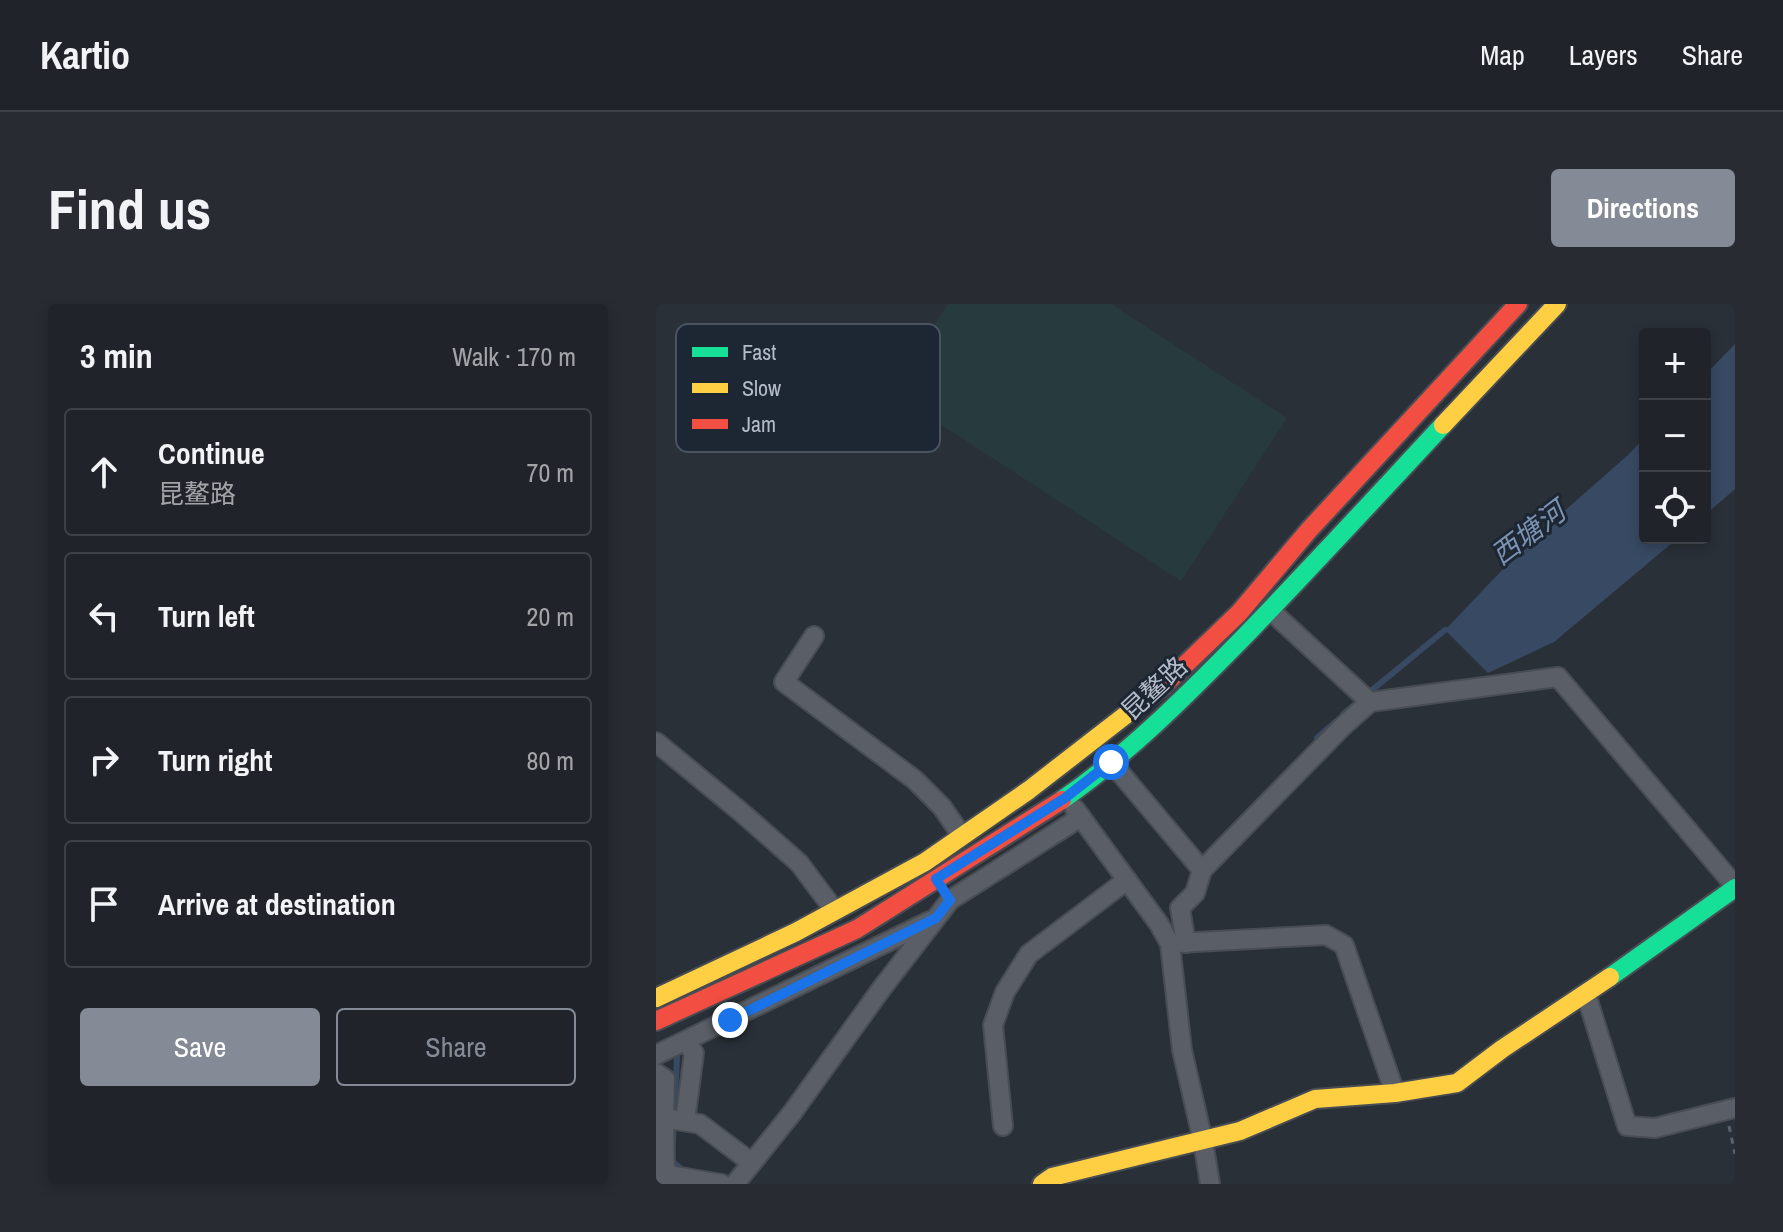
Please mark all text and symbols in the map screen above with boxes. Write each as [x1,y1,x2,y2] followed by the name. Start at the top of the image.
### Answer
[40,30,130,81] text: Kartio
[1480,36,1525,74] text: Map
[1569,36,1638,74] text: Layers
[1682,36,1743,74] text: Share
[1551,169,1735,247] button: Directions
[48,171,211,246] text: Find us
[676,324,940,452] legend
[1639,328,1711,544] map controls
[1639,328,1711,400] button: +
[80,333,153,379] text: 3 min
[742,337,776,367] text: Fast
[452,339,576,374] text: Walk · 170 m
[742,373,781,403] text: Slow
[1639,400,1711,472] button: −
[742,409,776,439] text: Jam
[158,433,265,473] text: Continue
[82,450,126,494] icon: ahead
[527,455,574,490] text: 70 m
[1639,472,1711,544] button: locate
[158,476,236,511] text: 昆鳌路
[1483,490,1577,573] water label: 西塘河
[82,594,126,638] icon: left
[158,596,255,636] text: Turn left
[527,599,574,634] text: 20 m
[1114,649,1194,727] street label: 昆鳌路
[82,738,126,782] icon: right
[158,740,272,780] text: Turn right
[527,743,574,778] text: 80 m
[1093,744,1129,780] route start
[82,882,126,926] icon: arrive
[158,884,396,924] text: Arrive at destination
[712,1002,748,1038] route end
[80,1008,320,1086] button: Save
[336,1008,576,1086] button: Share

